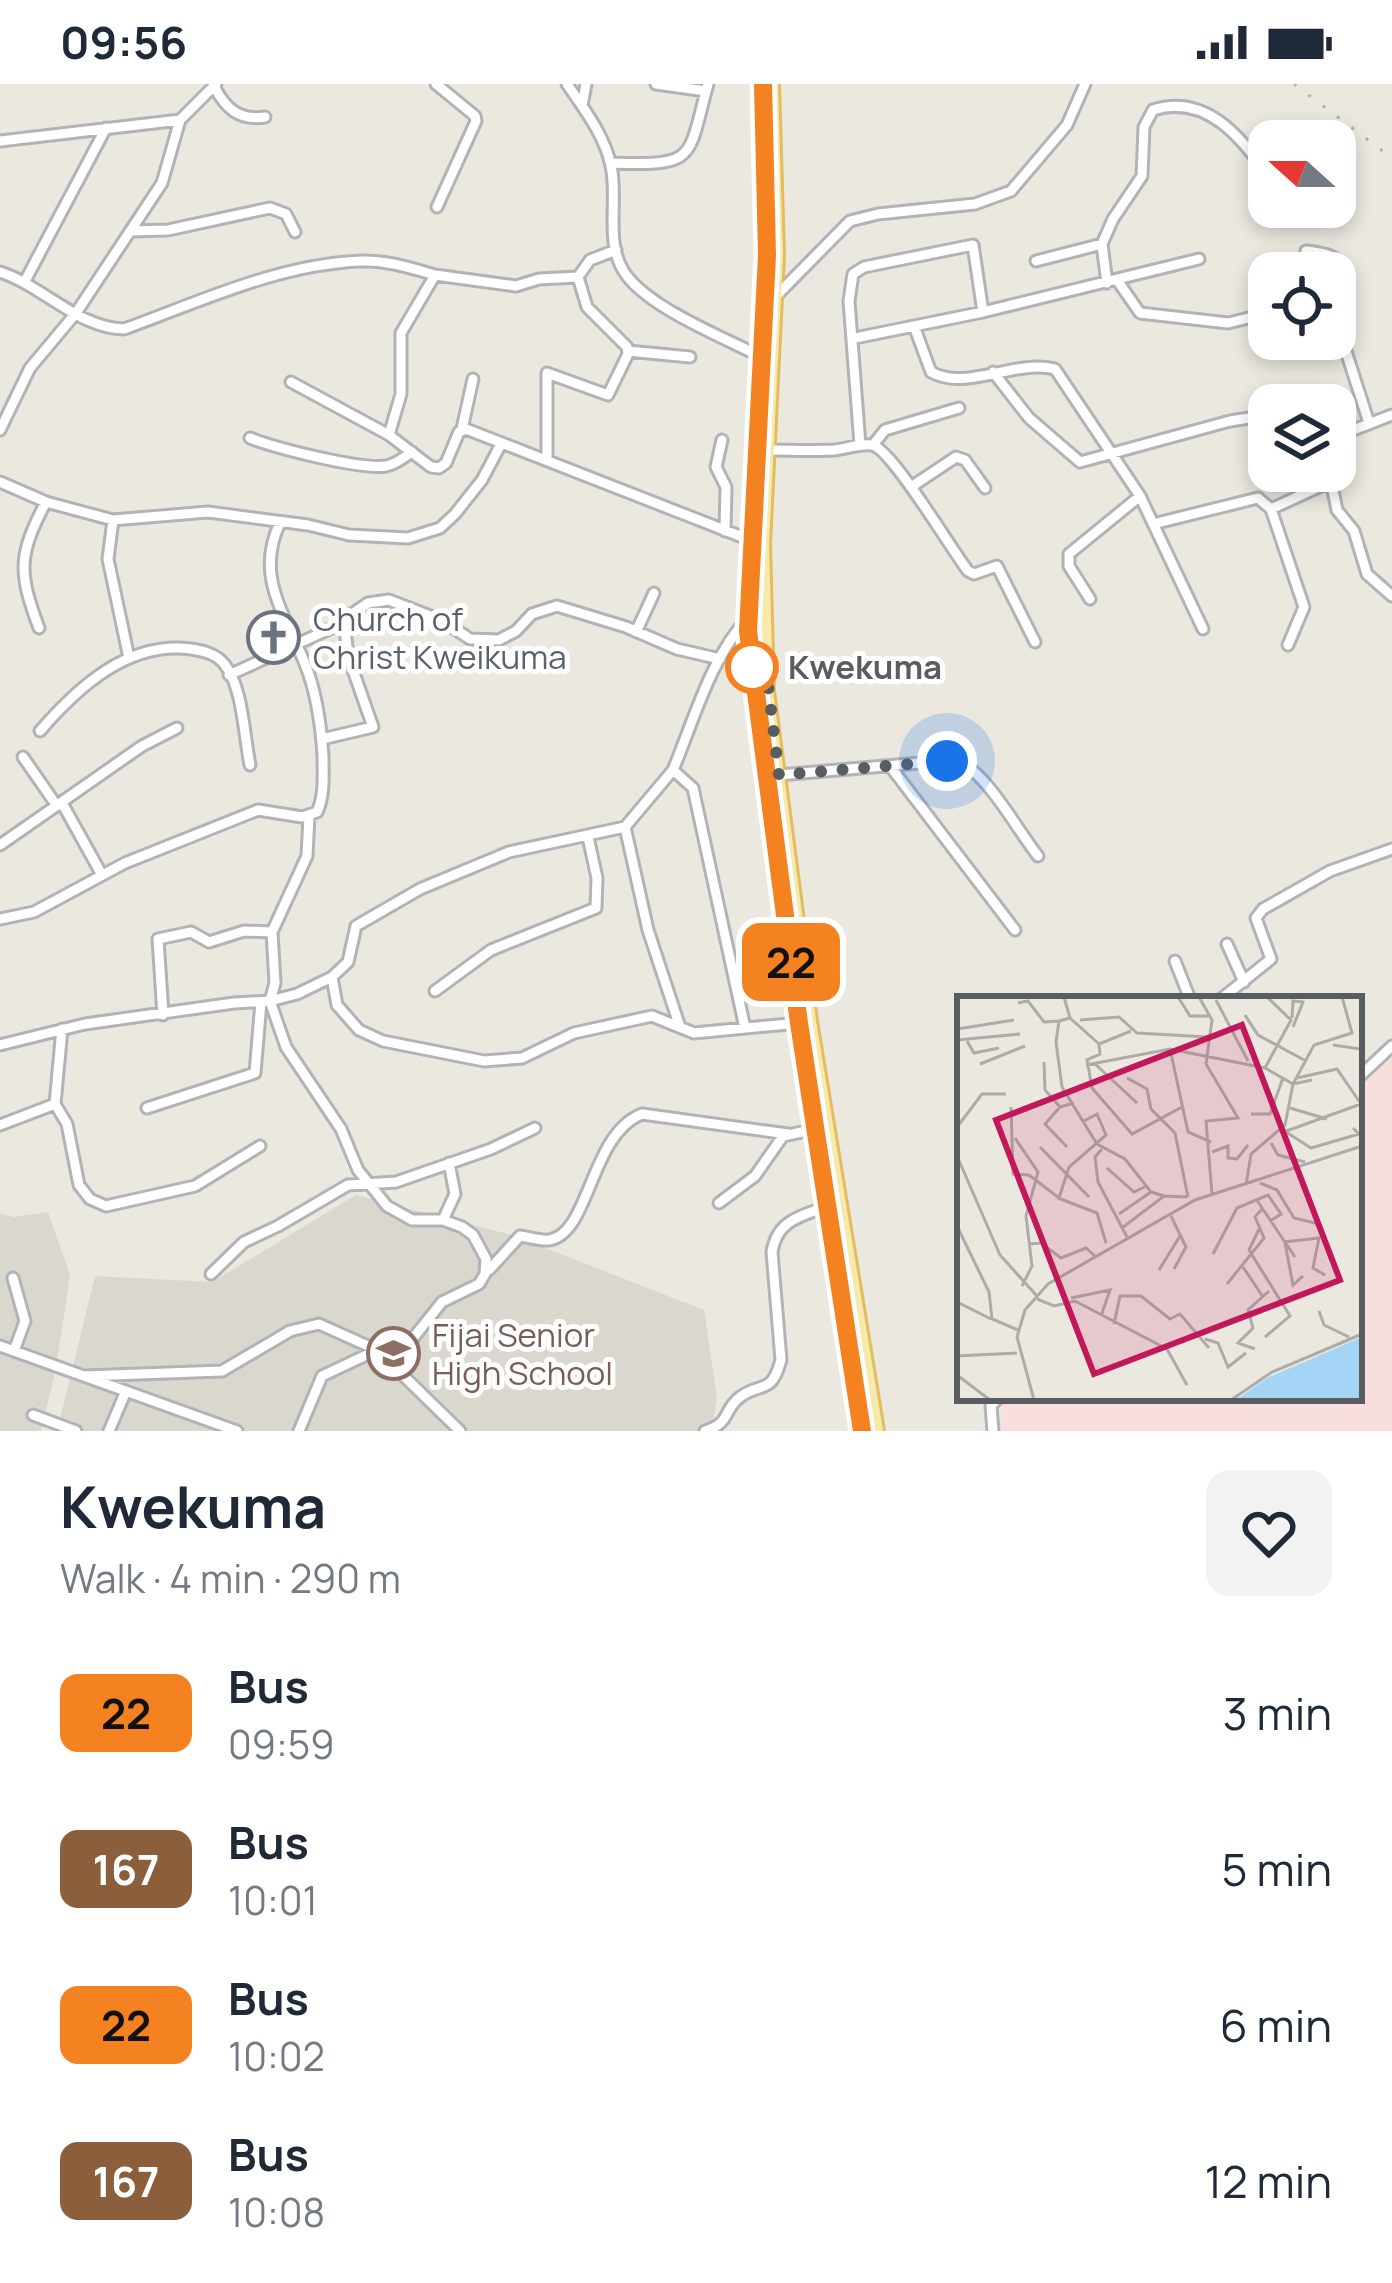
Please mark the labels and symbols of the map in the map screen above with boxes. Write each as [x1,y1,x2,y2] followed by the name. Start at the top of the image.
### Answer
[1248,120,1356,228] north arrow
[313,596,567,679] place label: Church of Christ Kweikuma
[246,610,302,666] church icon: Church of Christ Kweikuma
[727,642,777,692] marker: Kwekuma
[788,644,942,689] place label: Kwekuma
[917,731,977,791] your location
[737,923,845,1001] line badge: 22
[957,996,1362,1401] inset map
[432,1312,613,1395] place label: Fijai Senior High School
[365,1326,421,1382] school or university icon: Fijai Senior High School

